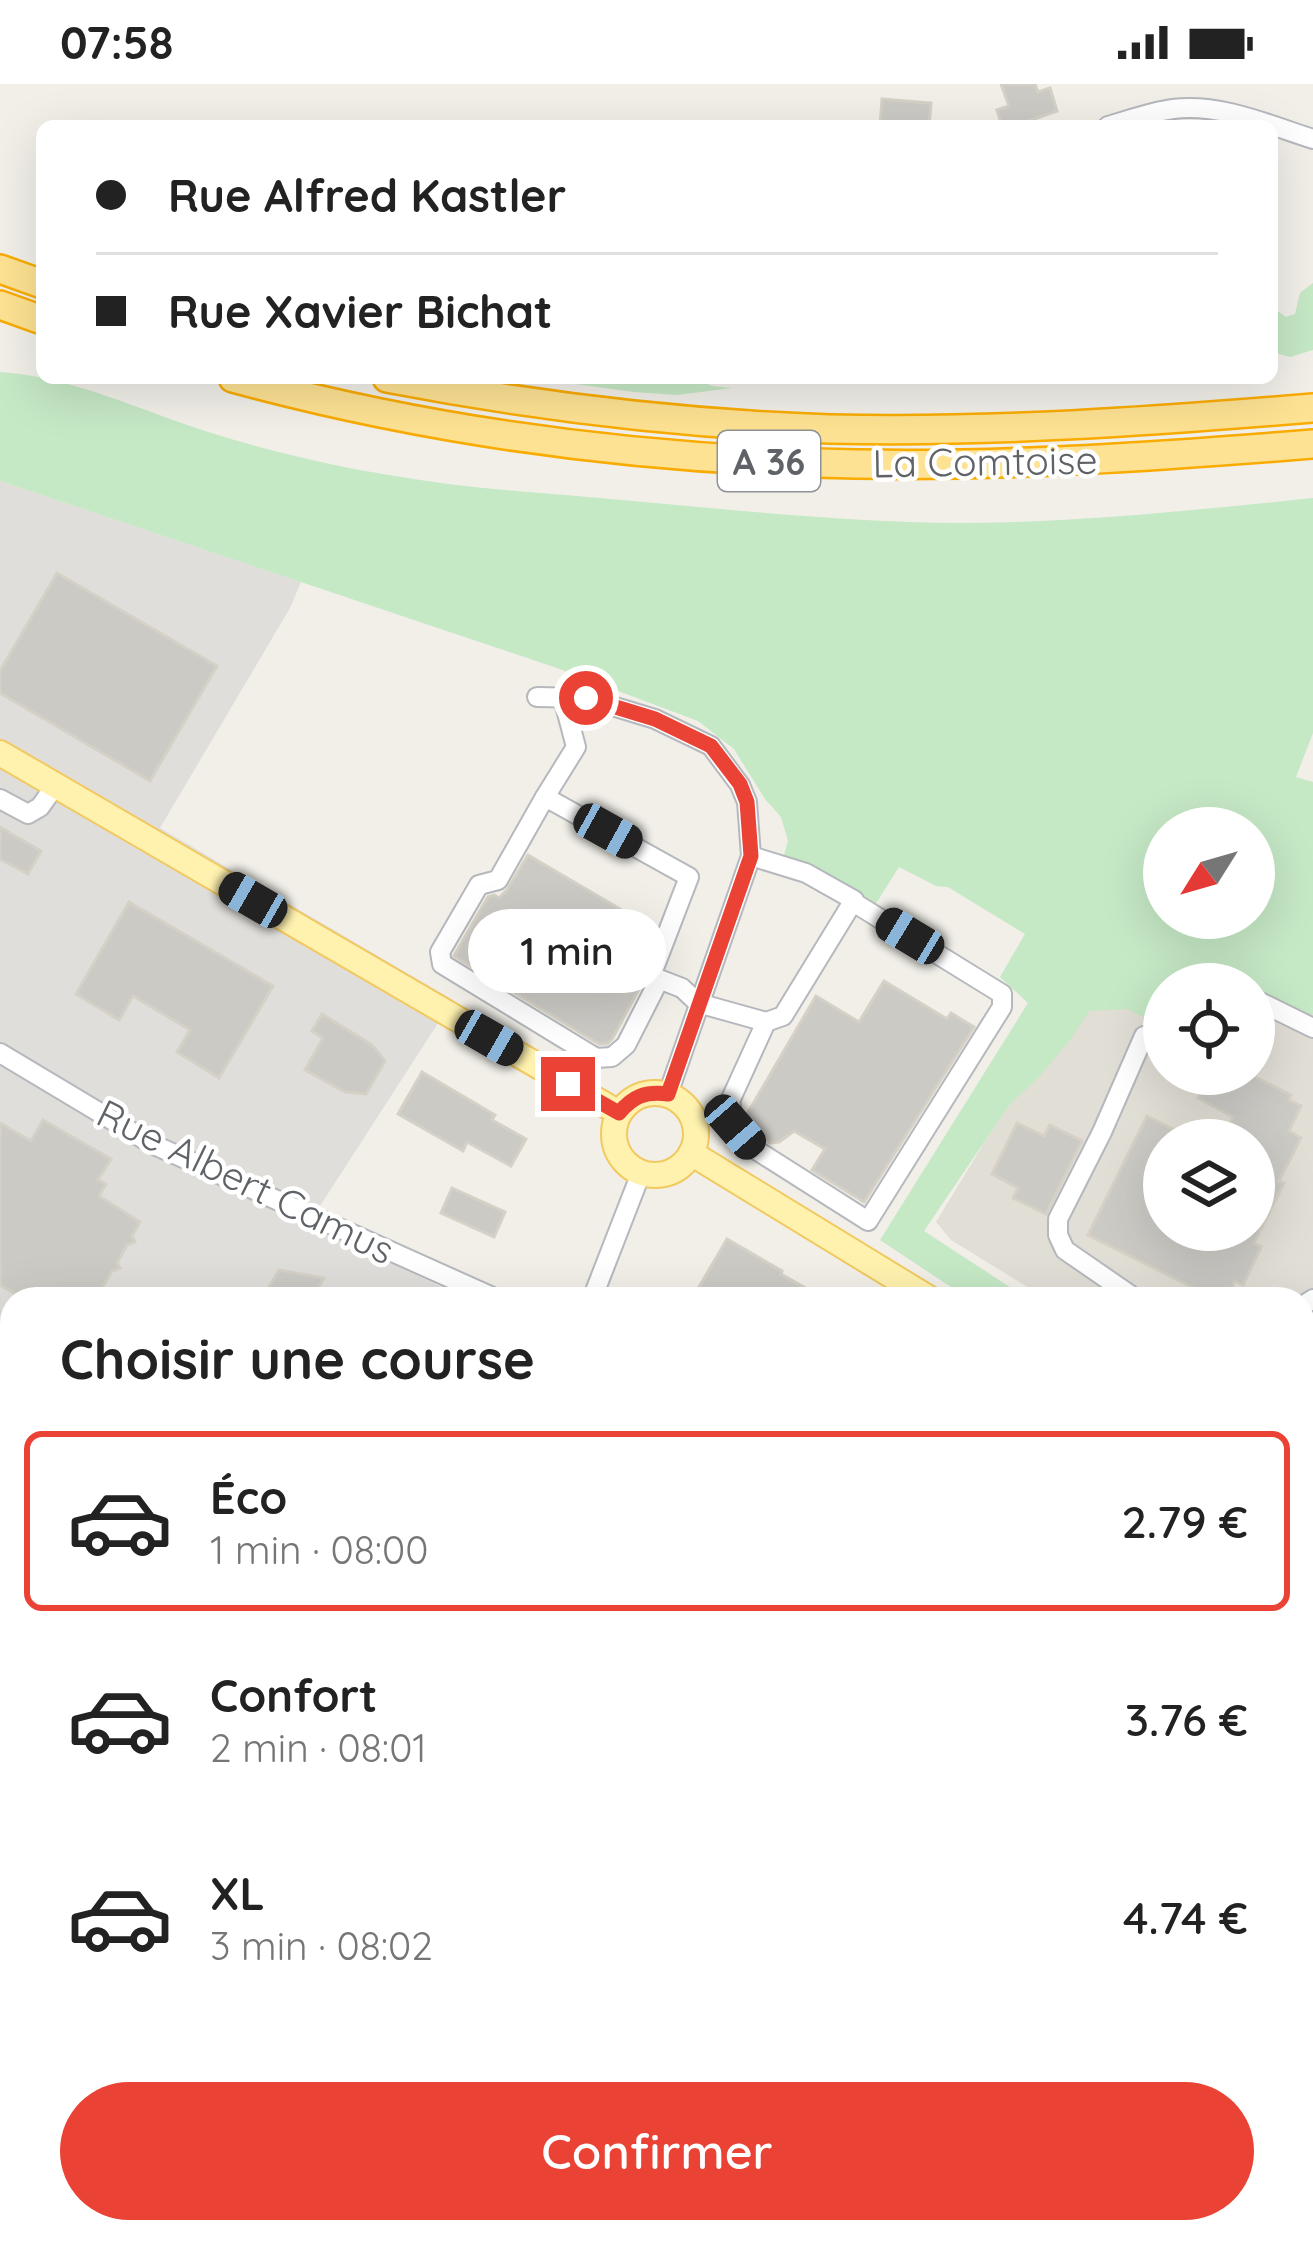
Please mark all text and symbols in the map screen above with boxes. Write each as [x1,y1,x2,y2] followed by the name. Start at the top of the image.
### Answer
[60,14,173,70] text: 07:58
[168,167,566,223] text: Rue Alfred Kastler
[168,283,552,339] text: Rue Xavier Bichat
[718,431,820,491] road number: A 36
[872,435,1098,487] street label: La Comtoise
[559,671,613,725] route start
[568,798,648,864] car
[1143,807,1275,939] north arrow
[1143,807,1275,1251] map controls
[213,866,293,934] car
[870,902,950,970] car
[469,910,667,994] callout: 1 min
[520,926,614,975] text: 1 min
[1143,963,1275,1095] button: locate
[449,1004,529,1072] car
[541,1057,595,1111] route end
[89,1088,403,1274] street label: Rue Albert Camus
[698,1088,772,1166] car
[1143,1119,1275,1251] button: layers
[60,1325,535,1393] text: Choisir une course
[66,1467,174,1575] icon: car
[210,1469,287,1525] text: Éco
[1121,1493,1248,1549] text: 2.79 €
[210,1525,428,1574] text: 1 min · 08:00
[66,1665,174,1773] icon: car
[210,1667,377,1723] text: Confort
[1125,1691,1248,1747] text: 3.76 €
[210,1723,427,1772] text: 2 min · 08:01
[66,1863,174,1971] icon: car
[210,1865,265,1921] text: XL
[1123,1889,1248,1945] text: 4.74 €
[210,1921,433,1970] text: 3 min · 08:02
[60,2082,1254,2220] button: Confirmer

